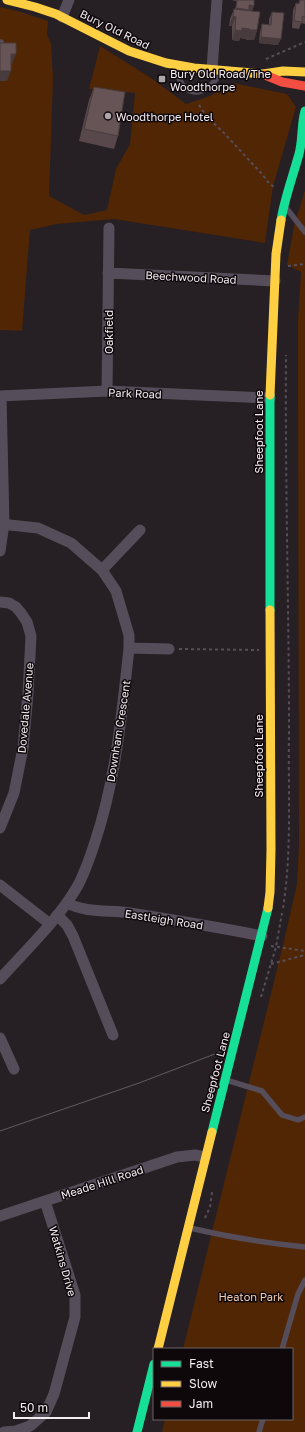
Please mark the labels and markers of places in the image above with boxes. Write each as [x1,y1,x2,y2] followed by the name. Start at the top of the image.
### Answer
[170,67,271,93] place label: Bury Old Road/The Woodthorpe
[157,74,167,84] marker: Bury Old Road/The Woodthorpe
[116,110,214,123] place label: Woodthorpe Hotel
[103,111,113,121] marker: Woodthorpe Hotel

